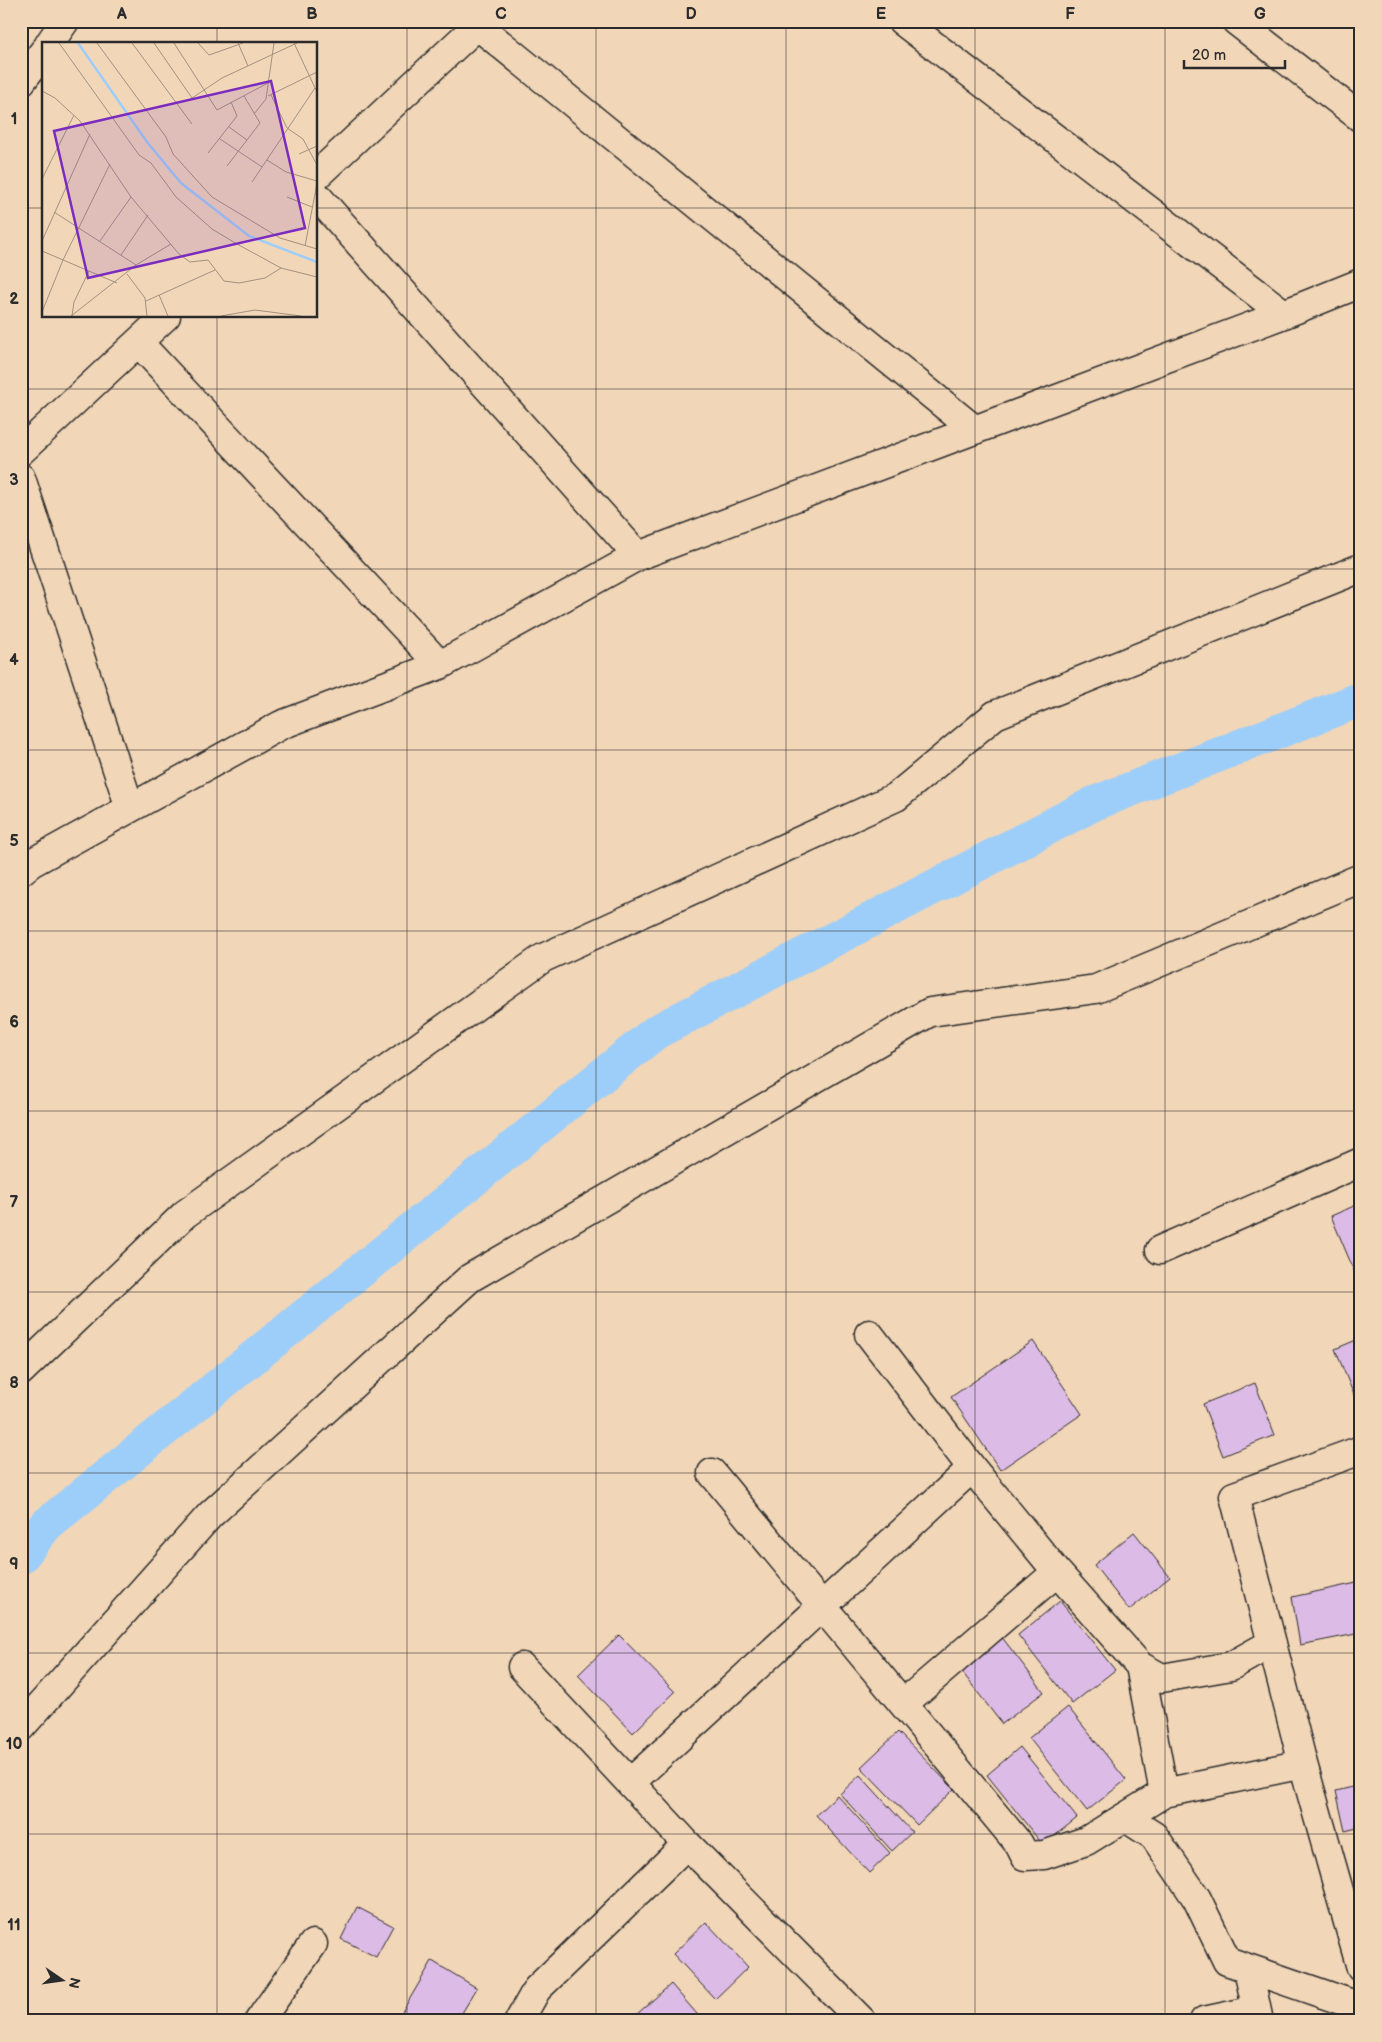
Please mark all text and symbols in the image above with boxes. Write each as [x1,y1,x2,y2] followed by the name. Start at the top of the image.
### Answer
[116,5,127,24] text: A
[306,5,318,24] text: B
[495,5,507,24] text: C
[685,5,697,24] text: D
[876,5,886,24] text: E
[1065,5,1075,24] text: F
[1254,5,1266,24] text: G
[1184,38,1286,70] scale bar
[42,42,318,318] inset map
[1192,46,1226,65] text: 20 m
[11,110,17,129] text: 1
[9,290,19,309] text: 2
[9,471,19,490] text: 3
[9,651,19,670] text: 4
[9,832,19,851] text: 5
[9,1013,19,1032] text: 6
[10,1193,19,1212] text: 7
[9,1374,19,1393] text: 8
[9,1555,19,1574] text: 9
[6,1735,22,1754] text: 10
[7,1916,21,1935] text: 11
[38,1954,88,2004] north arrow
[65,1976,84,1990] text: N

